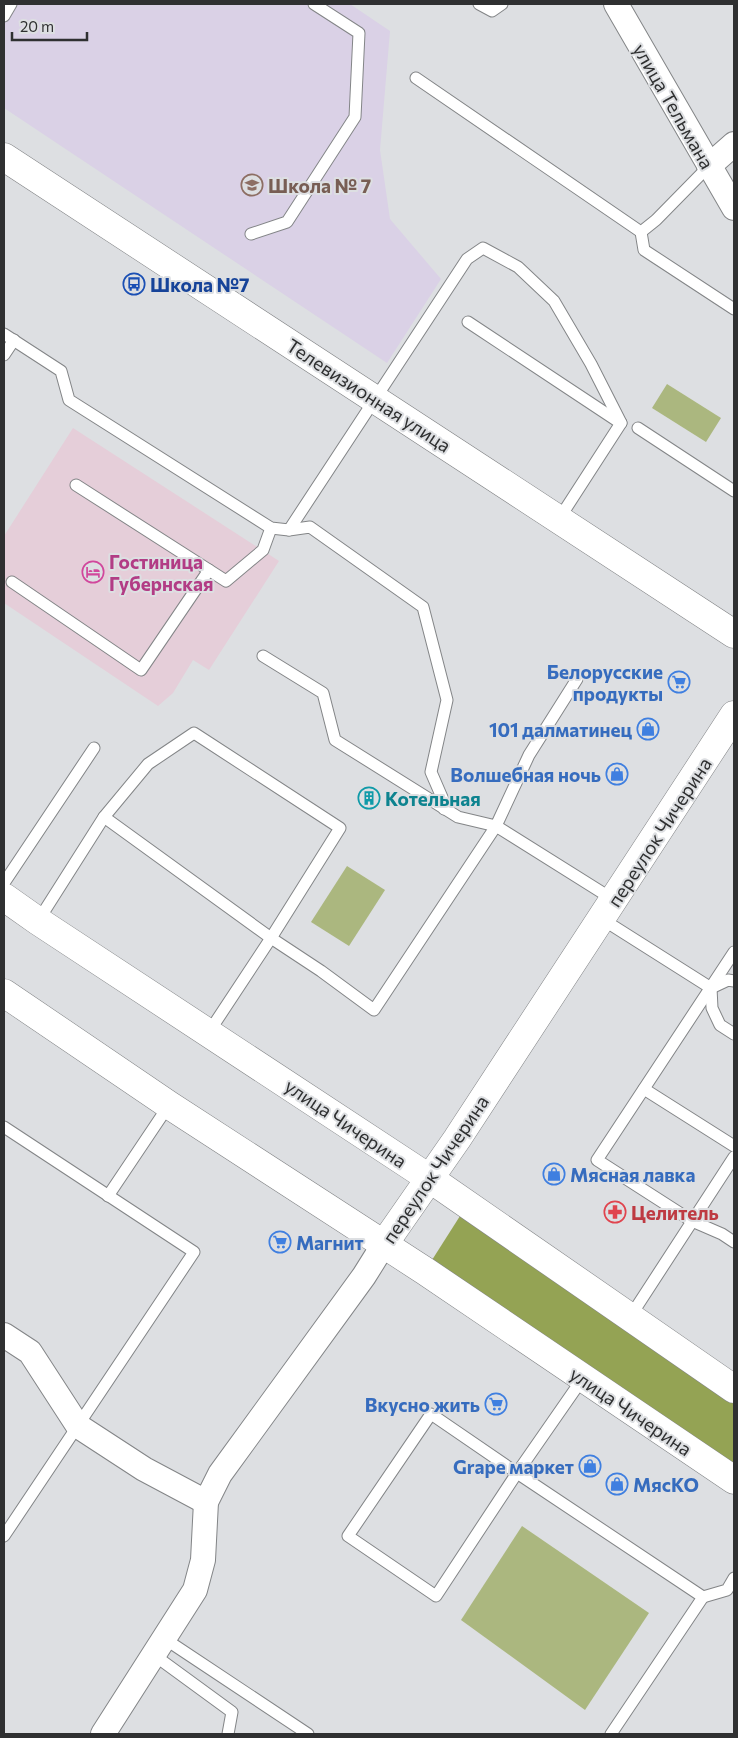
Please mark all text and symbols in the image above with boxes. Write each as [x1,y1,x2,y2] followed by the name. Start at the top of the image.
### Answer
[12,10,88,42] scale bar
[20,17,54,35] text: 20 m
[629,39,719,173] street label: улица Тельмана
[240,173,264,197] school or university icon: Школа № 7
[268,174,371,197] place label: Школа № 7
[122,272,146,296] bus stop icon: Школа №7
[150,273,250,296] place label: Школа №7
[283,333,455,457] street label: Телевизионная улица
[109,550,213,595] place label: Гостиница Губернская
[81,560,105,584] hotel icon: Гостиница Губернская
[547,660,663,705] place label: Белорусские продукты
[667,670,691,694] supermarket icon: Белорусские продукты
[636,717,660,741] shop icon: 101 далматинец
[489,718,632,741] place label: 101 далматинец
[602,753,716,911] street label: переулок Чичерина
[605,762,629,786] shop icon: Волшебная ночь
[450,763,601,786] place label: Волшебная ночь
[357,786,381,810] building icon: Котельная
[385,787,481,810] place label: Котельная
[281,1074,411,1172] street label: улица Чичерина
[377,1091,493,1247] street label: переулок Чичерина
[542,1162,566,1186] shop icon: Мясная лавка
[570,1163,695,1186] place label: Мясная лавка
[603,1200,627,1224] pharmacy icon: Целитель
[631,1201,719,1224] place label: Целитель
[268,1230,292,1254] supermarket icon: Магнит
[296,1231,364,1254] place label: Магнит
[566,1362,696,1460] street label: улица Чичерина
[484,1392,508,1416] supermarket icon: Вкусно жить
[365,1393,480,1416] place label: Вкусно жить
[578,1454,602,1478] shop icon: Grape маркет
[453,1455,574,1478] place label: Grape маркет
[605,1472,629,1496] shop icon: МясКО
[633,1473,699,1496] place label: МясКО

